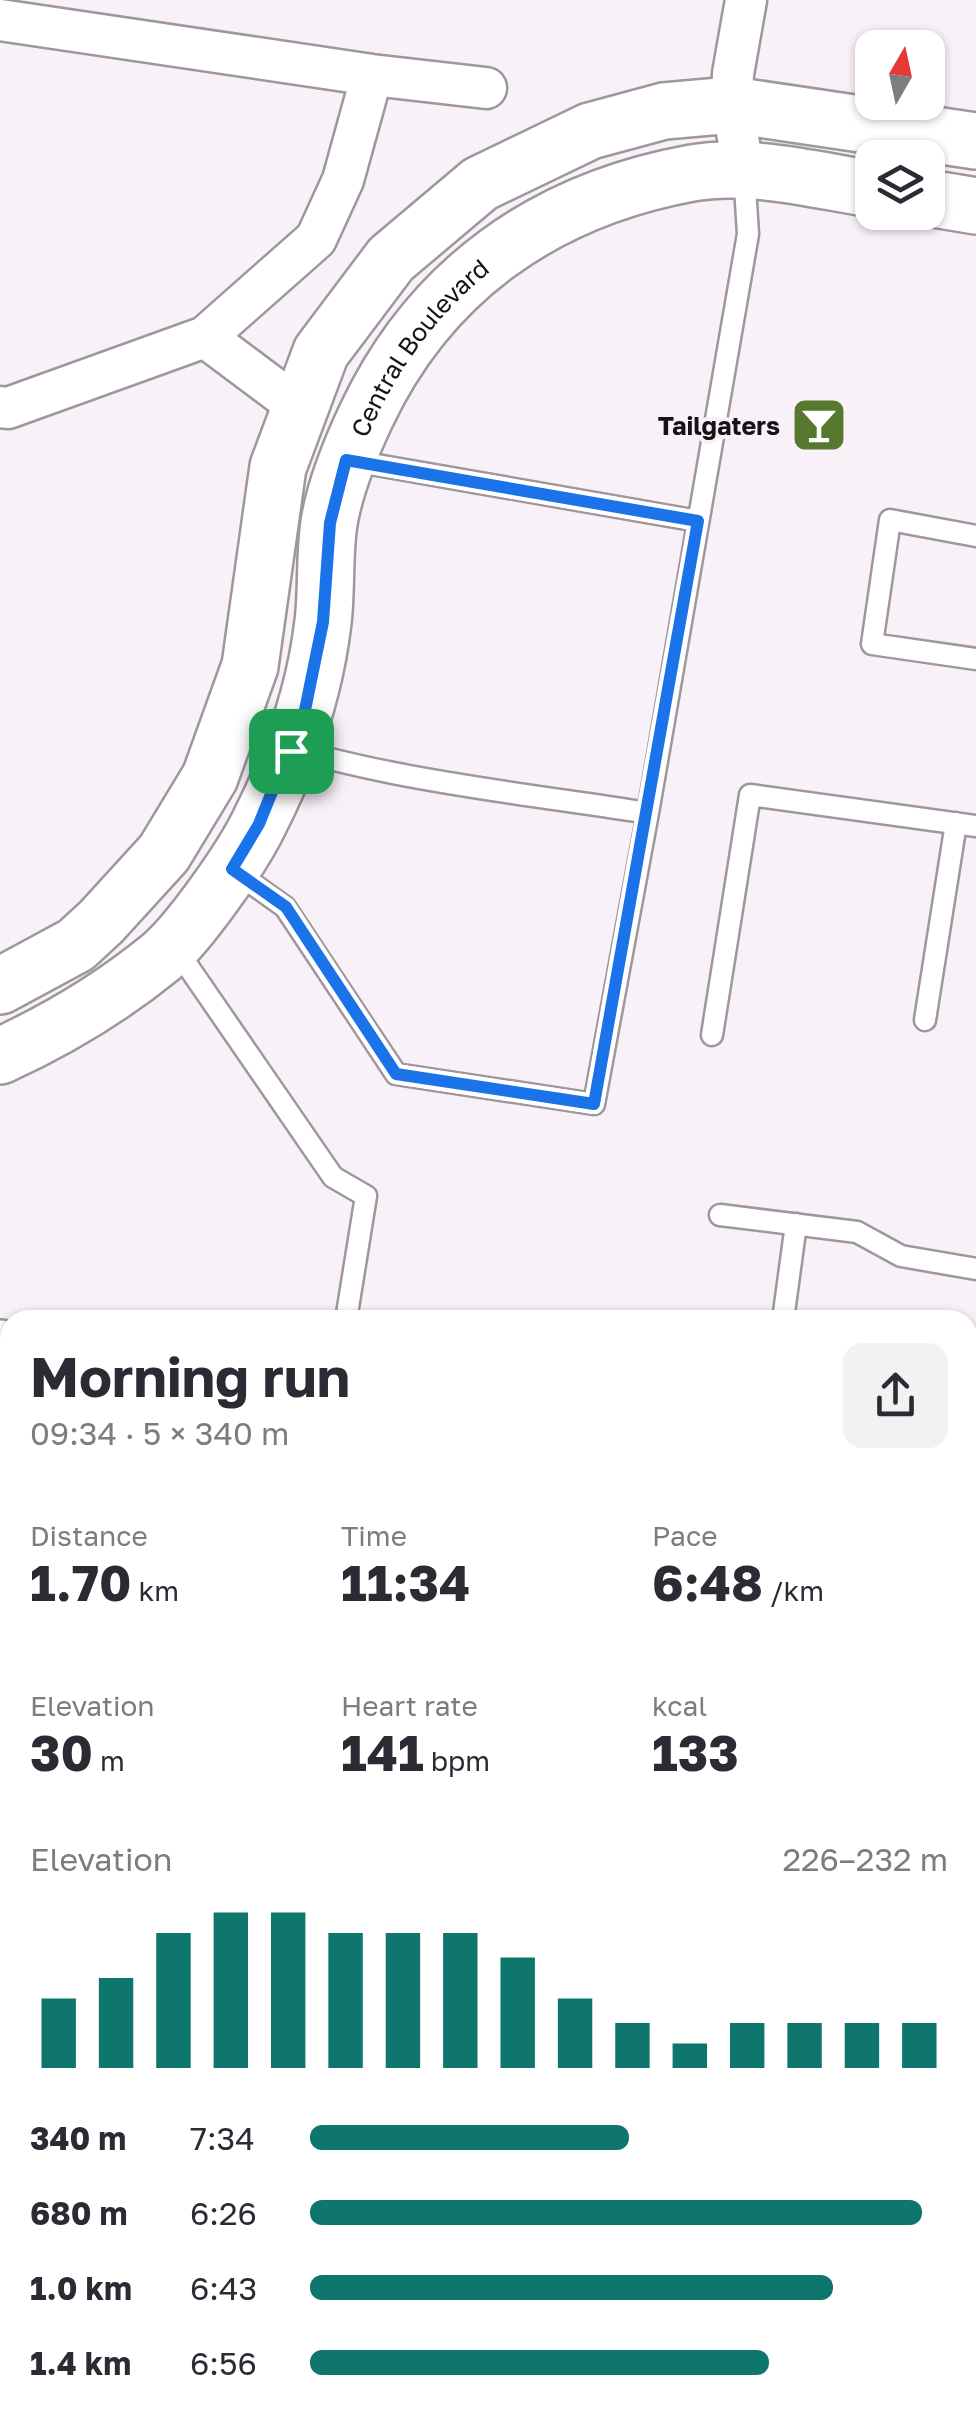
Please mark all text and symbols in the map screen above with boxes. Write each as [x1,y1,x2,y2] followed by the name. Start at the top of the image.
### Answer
[855,30,945,120] north arrow
[855,30,945,230] map controls
[855,140,945,230] button: layers
[343,252,494,441] street label: Central Boulevard
[789,395,849,455] bar icon: Tailgaters
[658,410,780,441] place label: Tailgaters
[249,709,334,794] pin
[264,724,319,779] icon: arrive
[30,1343,350,1409] text: Morning run
[843,1343,948,1448] button: share
[30,1414,289,1452] text: 09:34 · 5 × 340 m
[30,1519,148,1552] text: Distance
[341,1519,407,1552] text: Time
[652,1519,717,1552] text: Pace
[30,1552,132,1612] text: 1.70
[341,1552,470,1612] text: 11:34
[652,1552,763,1612] text: 6:48
[132,1574,179,1607] text: km
[763,1574,824,1607] text: /km
[30,1689,155,1722] text: Elevation
[341,1689,478,1722] text: Heart rate
[652,1689,707,1722] text: kcal
[30,1722,93,1782] text: 30
[341,1722,424,1782] text: 141
[652,1722,739,1782] text: 133
[93,1744,125,1777] text: m
[424,1744,490,1777] text: bpm
[30,1840,172,1878] text: Elevation
[782,1840,948,1878] text: 226–232 m
[30,2119,126,2157] text: 340 m
[190,2119,255,2157] text: 7:34
[30,2194,128,2232] text: 680 m
[190,2194,257,2232] text: 6:26
[30,2269,132,2307] text: 1.0 km
[190,2269,257,2307] text: 6:43
[30,2344,131,2382] text: 1.4 km
[190,2344,257,2382] text: 6:56

